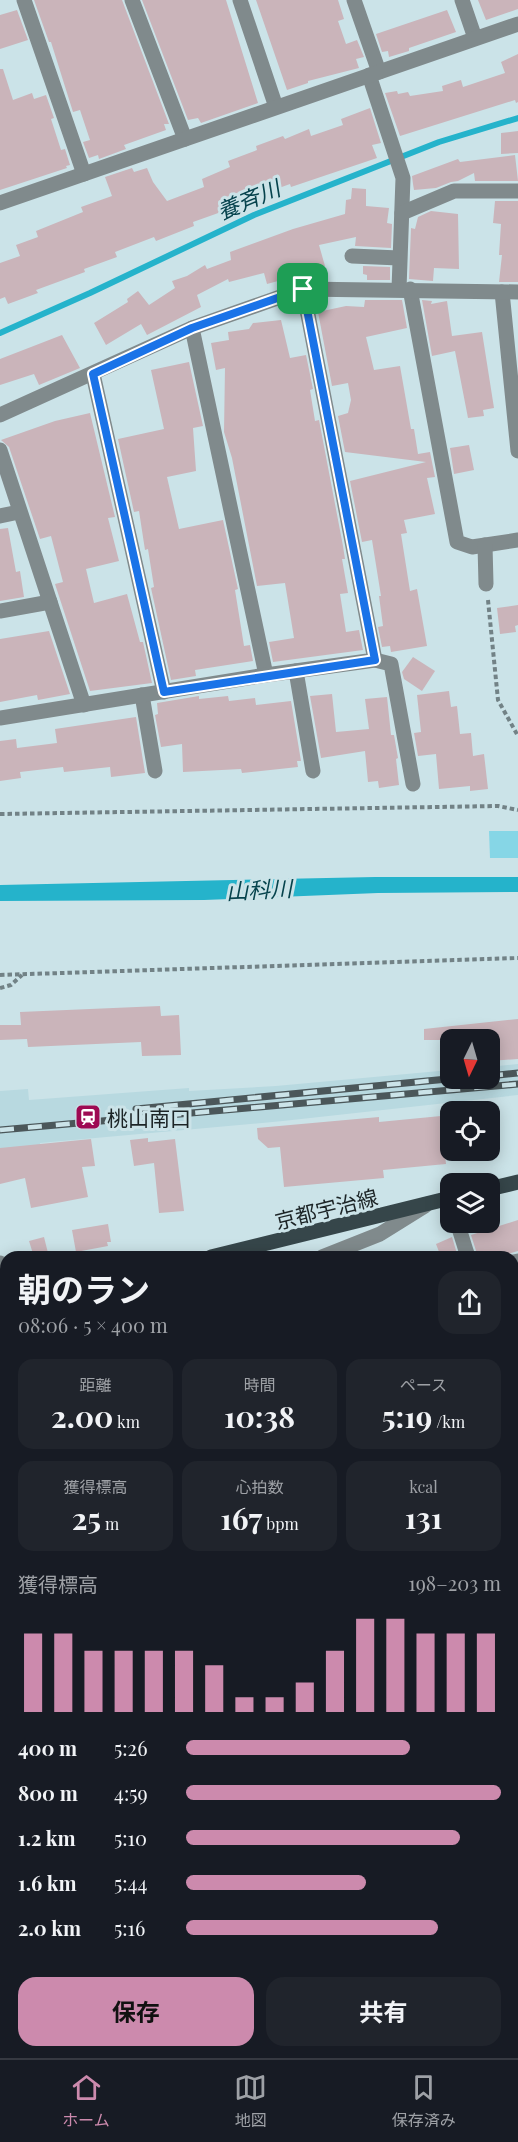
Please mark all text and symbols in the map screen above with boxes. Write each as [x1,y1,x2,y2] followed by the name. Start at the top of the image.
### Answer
[212,172,286,226] water label: 養斉川
[277,263,328,314] pin
[286,272,319,305] icon: arrive
[225,872,295,906] water label: 山科川
[440,1029,500,1089] north arrow
[440,1029,500,1233] map controls
[440,1101,500,1161] button: locate
[73,1102,103,1132] station icon: 桃山南口
[107,1103,191,1131] place label: 桃山南口
[440,1173,500,1233] button: layers
[272,1182,380,1234] street label: 京都宇治線
[18,1266,150,1310] text: 朝のラン
[438,1271,501,1334] button: share
[18,1311,168,1338] text: 08:06 · 5 × 400 m
[79,1374,112,1395] text: 距離
[243,1374,276,1395] text: 時間
[400,1374,447,1395] text: ペース
[51,1396,113,1436] text: 2.00
[224,1396,295,1436] text: 10:38
[382,1396,432,1436] text: 5:19
[113,1411,140,1432] text: km
[432,1411,465,1432] text: /km
[63,1476,128,1497] text: 獲得標高
[235,1476,284,1497] text: 心拍数
[409,1476,438,1497] text: kcal
[405,1497,442,1537] text: 131
[72,1498,101,1538] text: 25
[220,1498,262,1538] text: 167
[101,1513,119,1534] text: m
[262,1513,299,1534] text: bpm
[408,1569,501,1596] text: 198–203 m
[18,1570,98,1597] text: 獲得標高
[18,1734,77,1761] text: 400 m
[114,1734,148,1761] text: 5:26
[18,1779,78,1806] text: 800 m
[114,1779,148,1806] text: 4:59
[18,1824,76,1851] text: 1.2 km
[114,1824,147,1851] text: 5:10
[18,1869,77,1896] text: 1.6 km
[114,1869,147,1896] text: 5:44
[18,1914,81,1941] text: 2.0 km
[114,1914,145,1941] text: 5:16
[18,1977,254,2046] button: 保存
[266,1977,501,2046] button: 共有
[62,2071,110,2131] tab: ホーム
[234,2071,267,2131] tab: 地図
[392,2071,456,2131] tab: 保存済み

